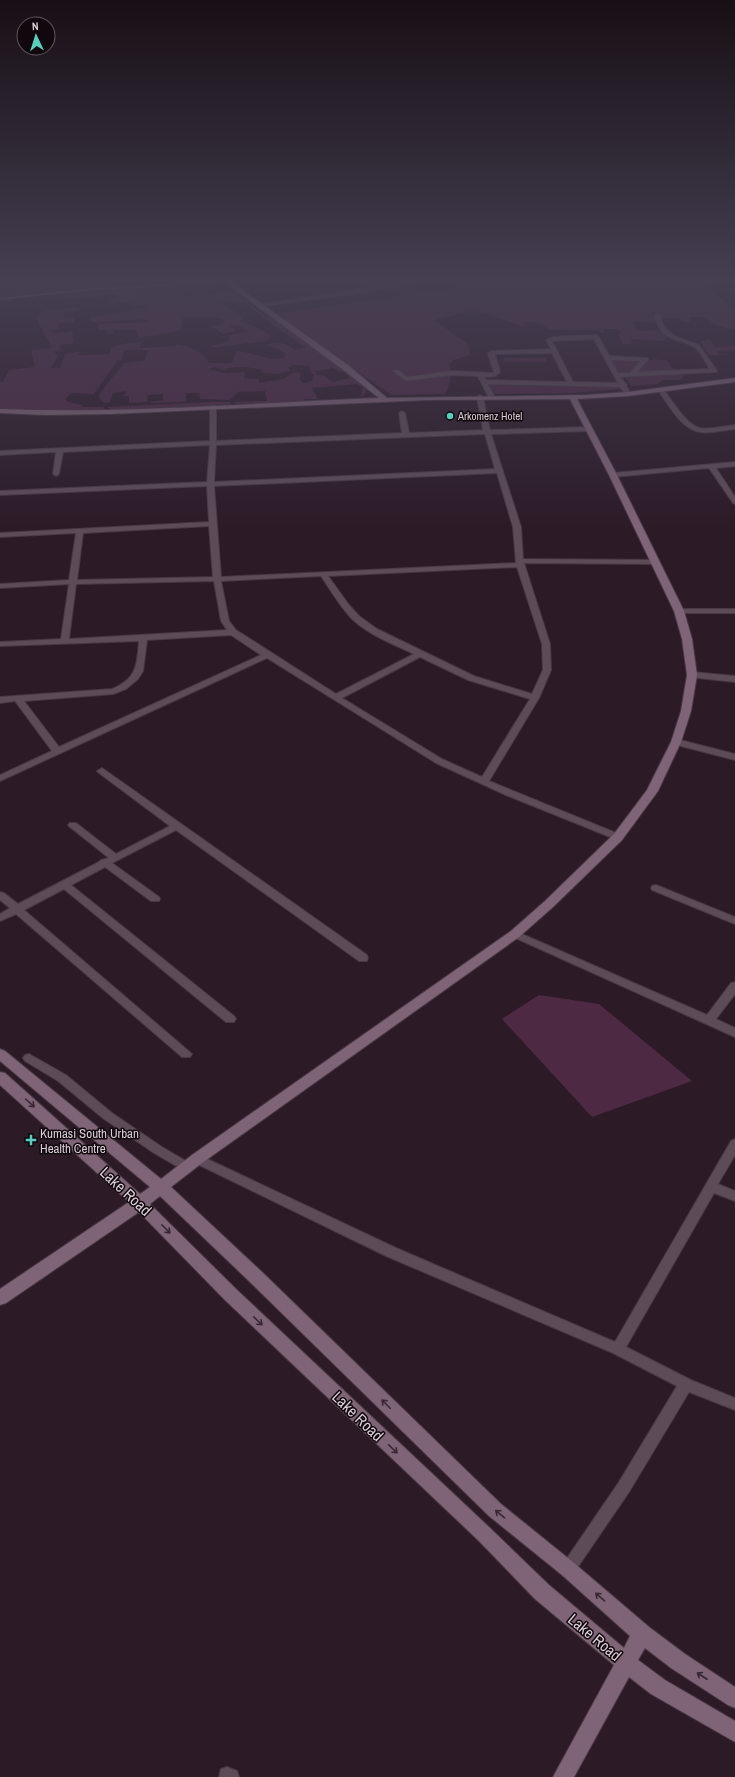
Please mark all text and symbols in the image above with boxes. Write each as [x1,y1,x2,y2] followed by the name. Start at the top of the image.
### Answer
[16,16,56,56] north arrow
[32,19,39,33] text: N
[457,409,522,423] place label: Arkomenz Hotel
[445,411,455,421] marker: Arkomenz Hotel
[25,1098,35,1107] one-way arrow
[40,1125,139,1157] place label: Kumasi South Urban Health Centre
[25,1134,37,1146] marker: Kumasi South Urban Health Centre
[95,1161,157,1221] street label: Lake Road
[161,1224,171,1234] one-way arrow
[253,1316,263,1326] one-way arrow
[328,1386,388,1446] street label: Lake Road
[381,1400,391,1409] one-way arrow
[388,1444,398,1454] one-way arrow
[494,1509,505,1518] one-way arrow
[595,1592,605,1601] one-way arrow
[564,1608,626,1666] street label: Lake Road
[696,1672,708,1680] one-way arrow

